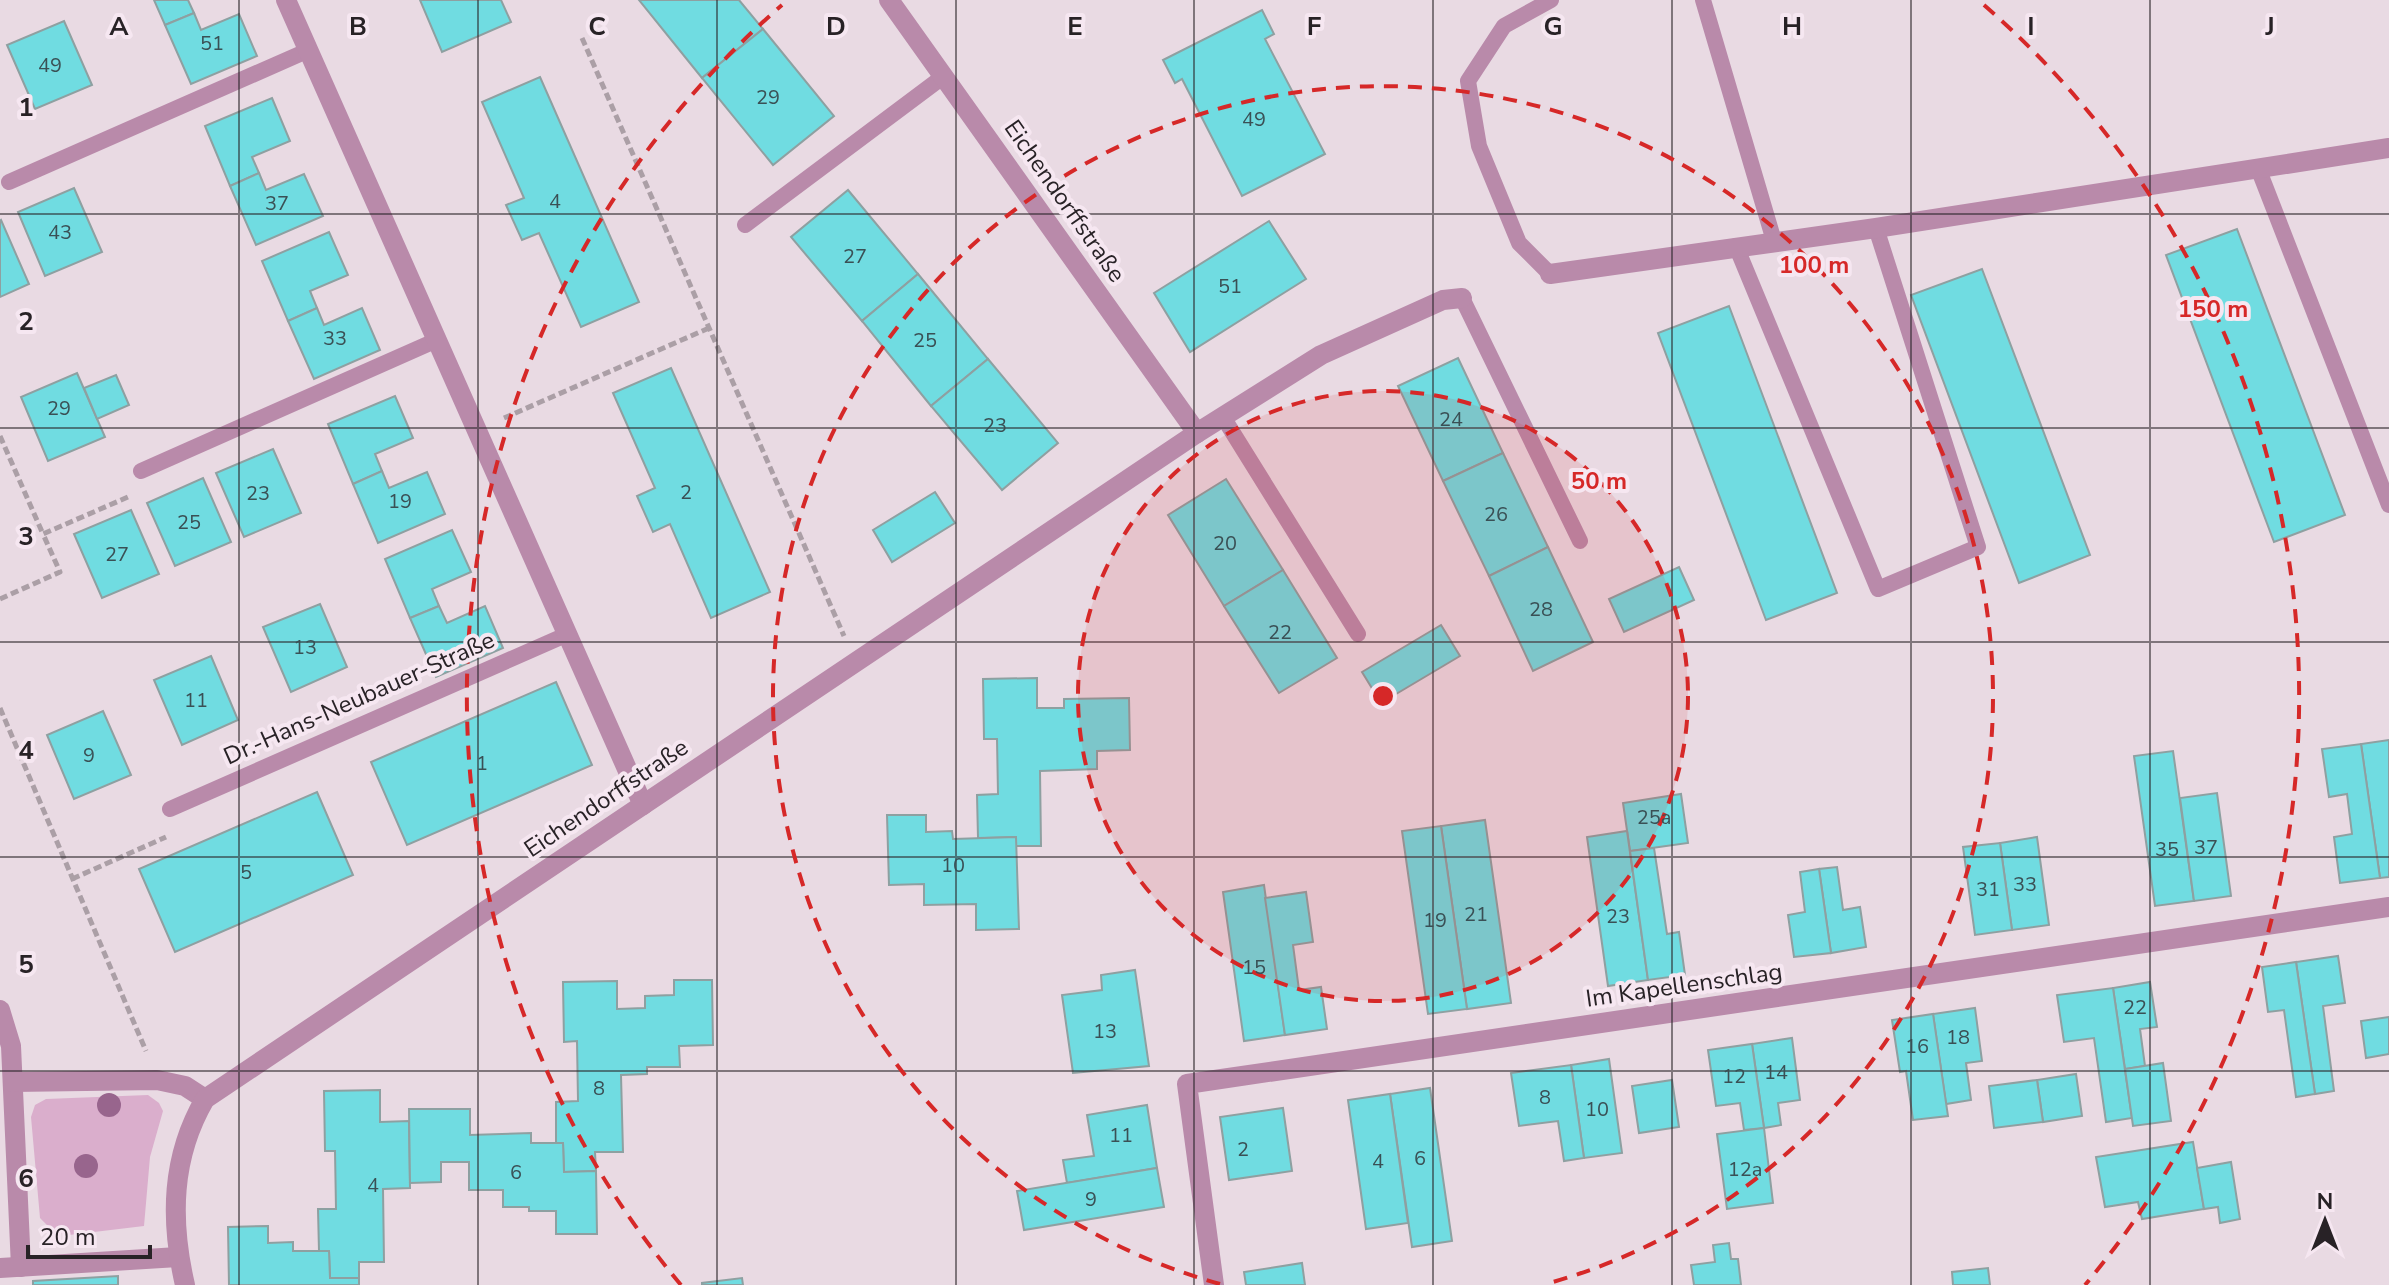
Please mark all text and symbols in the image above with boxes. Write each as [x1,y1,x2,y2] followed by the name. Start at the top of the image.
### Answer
[109,9,129,44] text: A
[349,9,367,44] text: B
[588,9,606,44] text: C
[826,9,846,44] text: D
[1067,9,1083,44] text: E
[1307,9,1321,44] text: F
[1543,9,1563,44] text: G
[1782,9,1802,44] text: H
[2027,9,2035,44] text: I
[2264,9,2275,44] text: J
[200,30,224,57] house number: 51
[38,52,62,79] house number: 49
[756,84,780,111] house number: 29
[18,90,34,125] text: 1
[1242,106,1266,133] house number: 49
[997,113,1133,289] street label: Eichendorffstraße
[549,188,561,215] house number: 4
[265,190,289,217] house number: 37
[48,219,72,246] house number: 43
[843,243,867,270] house number: 27
[1779,249,1849,281] text: 100 m
[1218,273,1242,300] house number: 51
[2178,293,2248,325] text: 150 m
[18,304,34,339] text: 2
[323,325,347,352] house number: 33
[913,327,937,354] house number: 25
[47,395,71,422] house number: 29
[1439,406,1463,433] house number: 24
[983,412,1007,439] house number: 23
[1571,465,1627,497] text: 50 m
[680,479,692,506] house number: 2
[246,480,270,507] house number: 23
[388,488,412,515] house number: 19
[1484,501,1508,528] house number: 26
[177,509,201,536] house number: 25
[18,519,34,554] text: 3
[1213,530,1237,557] house number: 20
[105,541,129,568] house number: 27
[1529,596,1553,623] house number: 28
[1268,619,1292,646] house number: 22
[218,624,500,772] street label: Dr.-Hans-Neubauer-Straße
[293,634,317,661] house number: 13
[1369,682,1397,710] centre of rings
[184,687,208,714] house number: 11
[518,731,694,865] street label: Eichendorffstraße
[18,733,34,768] text: 4
[83,742,95,769] house number: 9
[476,750,488,777] house number: 1
[1637,804,1671,831] house number: 25a
[2194,834,2218,861] house number: 37
[2155,836,2179,863] house number: 35
[941,852,965,879] house number: 10
[240,859,252,886] house number: 5
[2013,871,2037,898] house number: 33
[1976,876,2000,903] house number: 31
[1464,901,1488,928] house number: 21
[1606,903,1630,930] house number: 23
[1423,907,1447,934] house number: 19
[18,947,34,982] text: 5
[1242,954,1266,981] house number: 15
[1584,955,1784,1015] street label: Im Kapellenschlag
[2123,994,2147,1021] house number: 22
[1093,1018,1117,1045] house number: 13
[1946,1024,1970,1051] house number: 18
[1905,1033,1929,1060] house number: 16
[1764,1059,1788,1086] house number: 14
[1722,1063,1746,1090] house number: 12
[593,1075,605,1102] house number: 8
[1539,1084,1551,1111] house number: 8
[1585,1096,1609,1123] house number: 10
[1109,1122,1133,1149] house number: 11
[1237,1136,1249,1163] house number: 2
[1414,1145,1426,1172] house number: 6
[1372,1148,1384,1175] house number: 4
[1728,1156,1762,1183] house number: 12a
[510,1159,522,1186] house number: 6
[18,1161,34,1196] text: 6
[367,1172,379,1199] house number: 4
[2285,1181,2365,1261] north arrow
[1085,1186,1097,1213] house number: 9
[2317,1187,2333,1217] text: N
[28,1209,150,1259] scale bar
[40,1221,96,1253] text: 20 m

